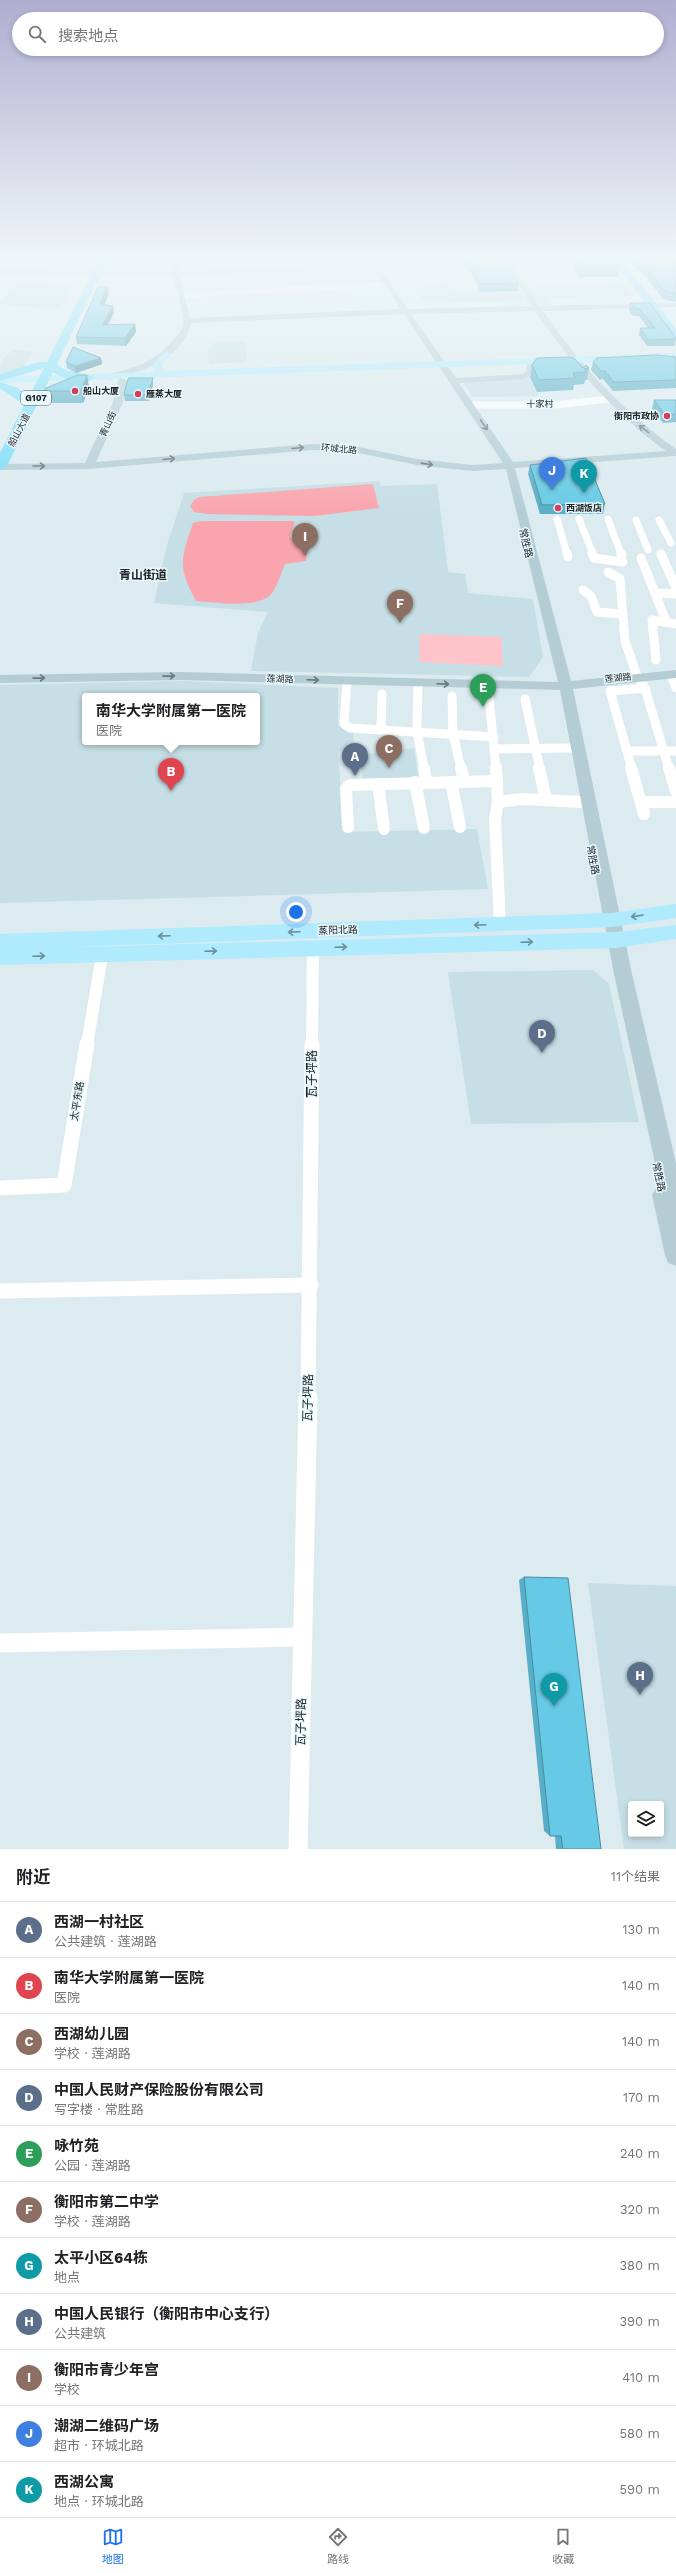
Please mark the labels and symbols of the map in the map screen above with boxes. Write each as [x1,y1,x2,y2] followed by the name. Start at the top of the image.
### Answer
[70,386,80,396] marker: 船山大厦
[83,386,119,396] place label: 船山大厦
[133,389,143,399] marker: 雁蒸大厦
[146,389,182,399] place label: 雁蒸大厦
[21,391,51,405] road number: G107
[526,398,554,409] street label: 十家村
[98,410,118,438] street label: 青山街
[614,411,659,421] place label: 衡阳市政协
[662,411,672,421] marker: 衡阳市政协
[6,412,32,448] street label: 船山大道
[480,420,488,431] one-way arrow
[639,425,650,434] one-way arrow
[321,442,357,456] street label: 环城北路
[291,444,304,451] one-way arrow
[162,456,175,463] one-way arrow
[539,457,565,490] pin: J
[420,460,433,468] one-way arrow
[571,460,597,493] pin: K
[32,462,45,470] one-way arrow
[553,503,563,513] marker: 西湖饭店
[566,503,602,513] place label: 西湖饭店
[292,523,318,556] pin: I
[517,527,535,559] street label: 常胜路
[119,568,167,582] district label: 青山街道
[387,590,413,623] pin: F
[604,671,632,685] street label: 莲湖路
[162,672,175,680] one-way arrow
[32,674,45,682] one-way arrow
[266,674,294,684] street label: 莲湖路
[470,674,496,707] pin: E
[306,676,319,684] one-way arrow
[436,680,449,688] one-way arrow
[376,735,402,768] pin: C
[342,743,368,776] pin: A
[158,758,184,791] pin: B
[585,844,601,876] street label: 常胜路
[286,902,306,922] your location
[631,912,644,920] one-way arrow
[474,921,487,929] one-way arrow
[318,924,358,936] street label: 蒸阳北路
[288,928,301,935] one-way arrow
[158,932,171,940] one-way arrow
[520,938,533,946] one-way arrow
[334,943,347,951] one-way arrow
[204,947,217,955] one-way arrow
[32,952,45,960] one-way arrow
[529,1020,555,1053] pin: D
[305,1050,319,1098] street label: 瓦子坪路
[68,1080,86,1122] street label: 太平东路
[651,1161,667,1193] street label: 常胜路
[301,1374,315,1422] street label: 瓦子坪路
[627,1662,653,1695] pin: H
[541,1673,567,1706] pin: G
[294,1698,308,1746] street label: 瓦子坪路

